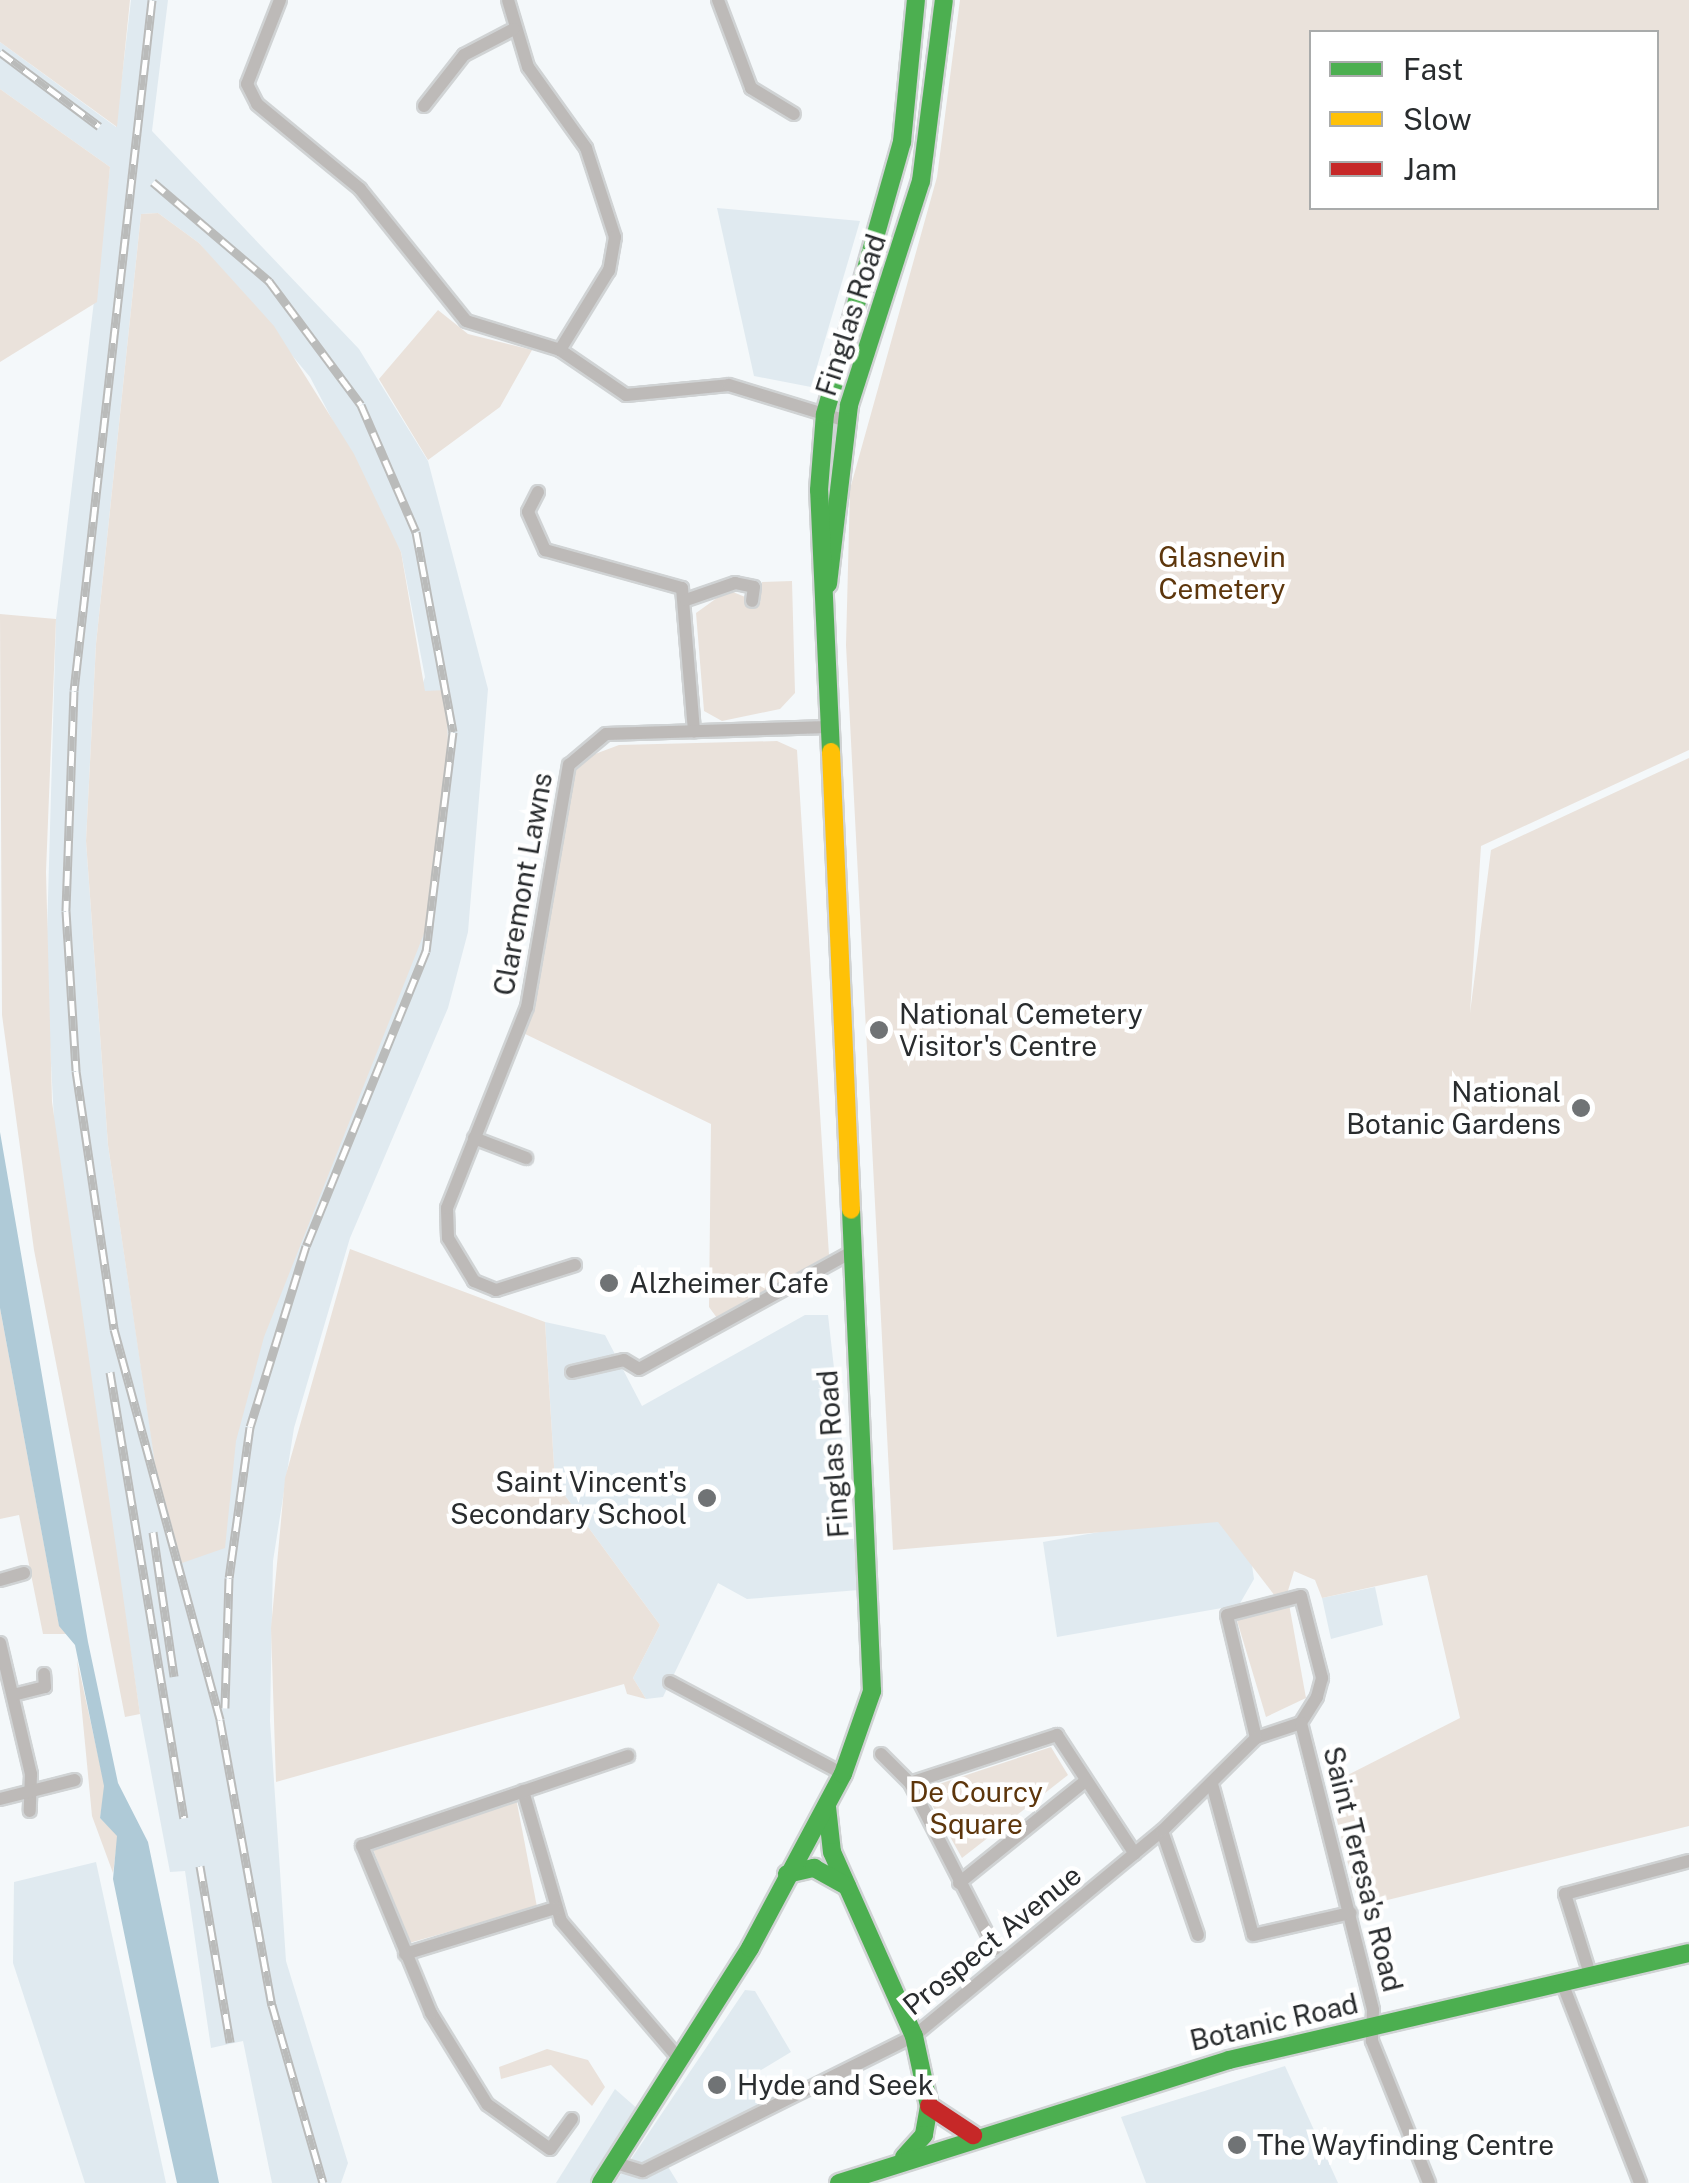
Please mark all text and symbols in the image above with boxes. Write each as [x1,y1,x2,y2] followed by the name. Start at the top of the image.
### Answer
[1309,30,1659,210] legend
[1403,51,1463,87] text: Fast
[1403,101,1472,137] text: Slow
[1403,151,1457,187] text: Jam
[809,230,893,400] street label: Finglas Road
[1158,540,1286,606] park label: Glasnevin Cemetery
[487,770,559,998] street label: Claremont Lawns
[899,997,1143,1063] place label: National Cemetery Visitor's Centre
[868,1019,890,1041] marker: National Cemetery Visitor's Centre
[1346,1075,1561,1141] place label: National Botanic Gardens
[1570,1097,1592,1119] marker: National Botanic Gardens
[629,1266,829,1300] place label: Alzheimer Cafe
[598,1272,620,1294] marker: Alzheimer Cafe
[810,1369,856,1539] street label: Finglas Road
[450,1465,687,1531] place label: Saint Vincent's Secondary School
[696,1487,718,1509] marker: Saint Vincent's Secondary School
[1316,1743,1410,1995] street label: Saint Teresa's Road
[909,1775,1043,1841] park label: De Courcy Square
[896,1858,1088,2022] street label: Prospect Avenue
[1187,1986,1361,2058] street label: Botanic Road
[737,2068,934,2102] place label: Hyde and Seek
[706,2074,728,2096] marker: Hyde and Seek
[1257,2128,1555,2162] place label: The Wayfinding Centre
[1226,2134,1248,2156] marker: The Wayfinding Centre

